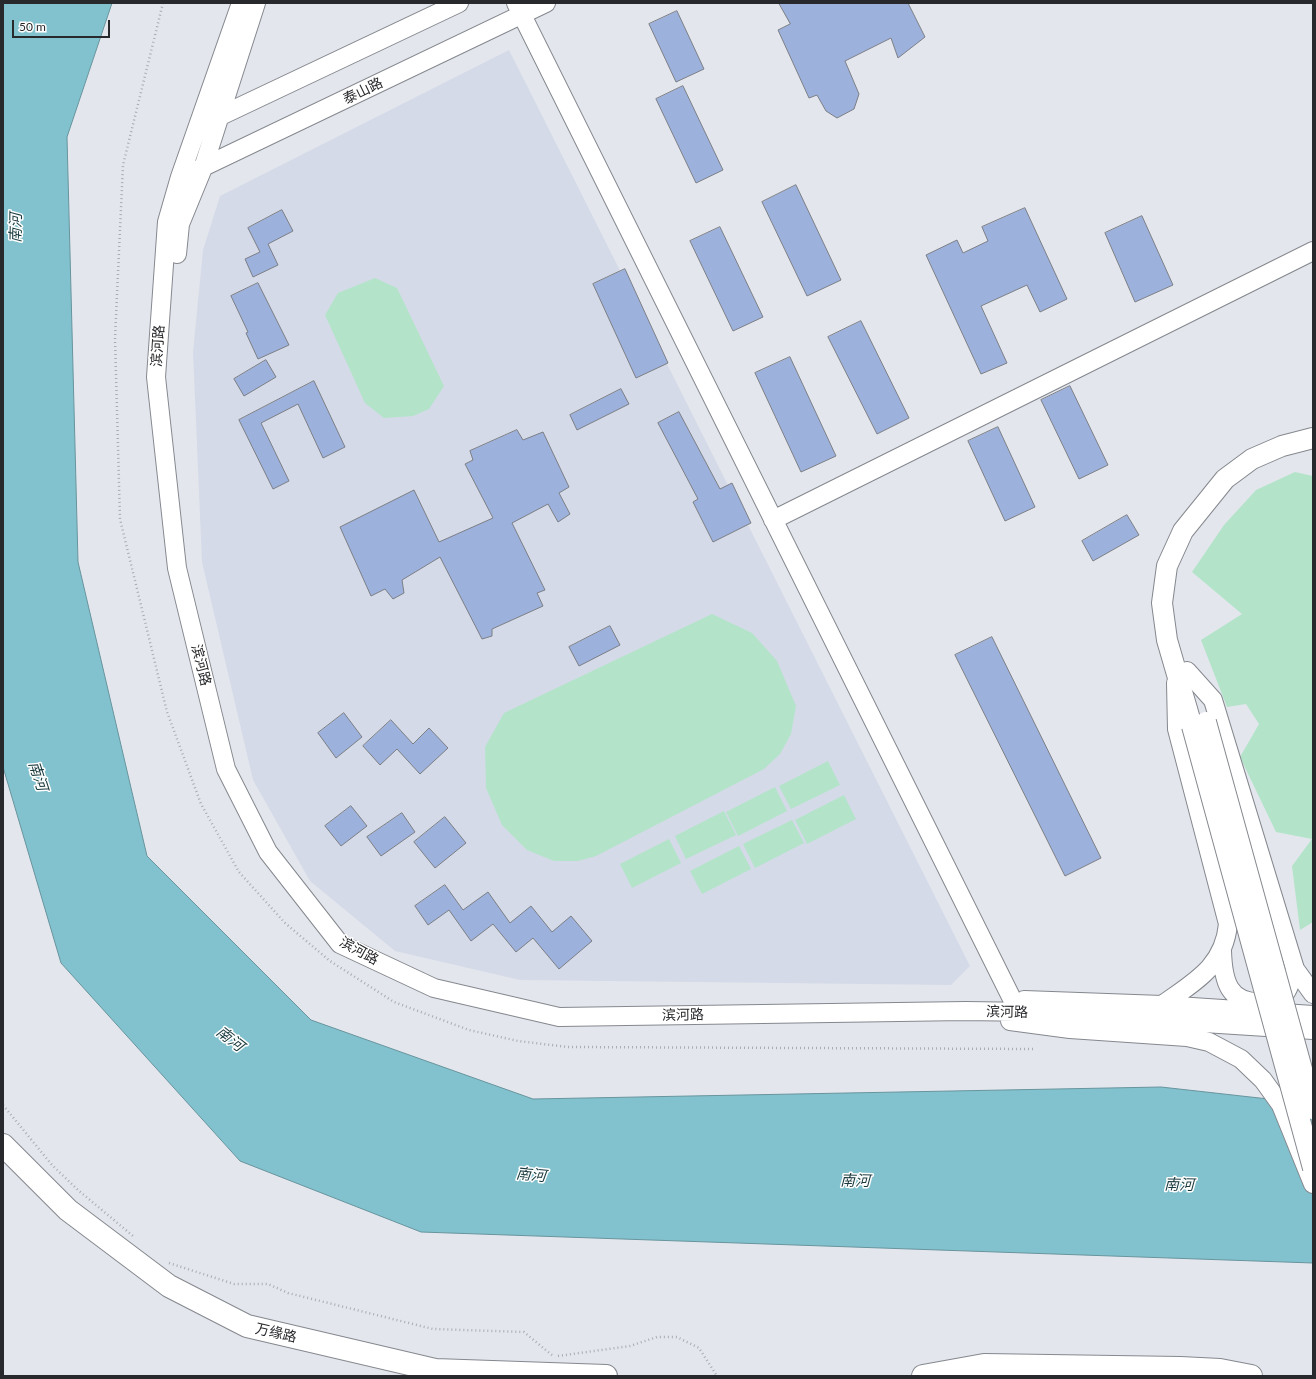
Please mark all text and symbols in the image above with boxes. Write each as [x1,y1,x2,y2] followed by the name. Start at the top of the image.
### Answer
[14,12,112,38] scale bar
[19,19,46,34] text: 50 m
[340,74,386,108] street label: 泰山路
[7,213,25,243] water label: 南河
[148,324,168,368] street label: 滨河路
[188,643,214,687] street label: 滨河路
[25,759,51,793] water label: 南河
[337,933,381,969] street label: 滨河路
[986,1003,1028,1021] street label: 滨河路
[662,1006,704,1024] street label: 滨河路
[213,1023,247,1055] water label: 南河
[515,1164,547,1186] water label: 南河
[840,1172,870,1190] water label: 南河
[1164,1176,1194,1194] water label: 南河
[254,1320,298,1346] street label: 万缘路

